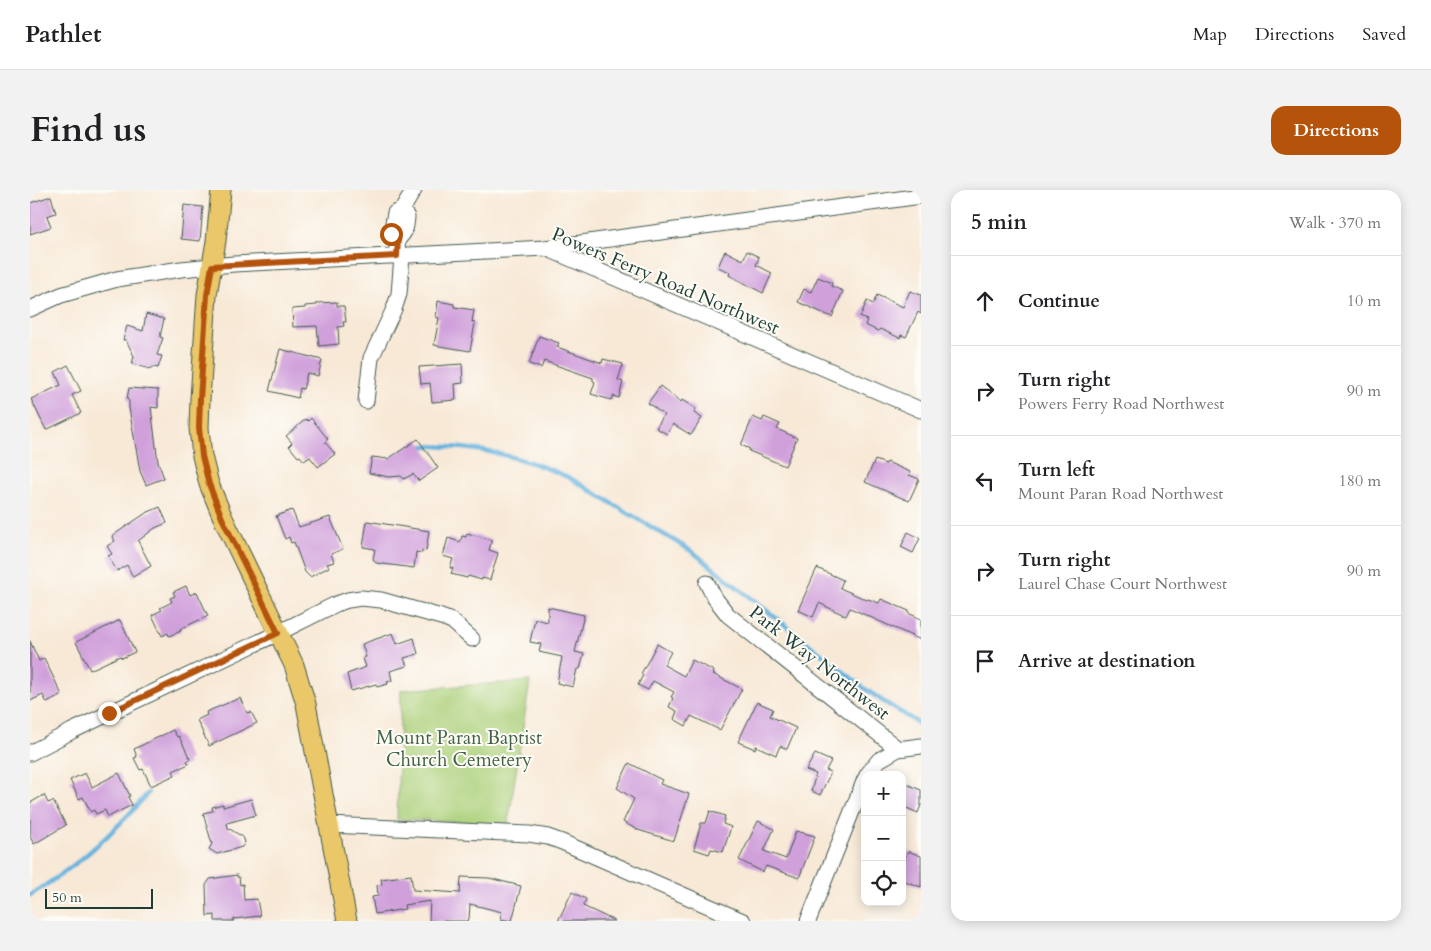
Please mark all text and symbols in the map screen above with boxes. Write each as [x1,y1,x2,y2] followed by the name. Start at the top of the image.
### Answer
[25,18,102,51] text: Pathlet
[1193,22,1227,47] text: Map
[1255,22,1334,47] text: Directions
[1362,22,1406,47] text: Saved
[30,106,146,154] text: Find us
[1271,106,1401,155] button: Directions
[971,208,1027,237] text: 5 min
[1289,212,1381,234] text: Walk · 370 m
[548,221,784,341] street label: Powers Ferry Road Northwest
[380,223,403,246] route start
[971,287,999,315] icon: ahead
[1018,288,1100,314] text: Continue
[1347,290,1381,312] text: 10 m
[1018,367,1110,393] text: Turn right
[971,377,999,405] icon: right
[1347,380,1381,402] text: 90 m
[1018,393,1224,415] text: Powers Ferry Road Northwest
[1018,457,1095,483] text: Turn left
[971,467,999,495] icon: left
[1339,470,1381,492] text: 180 m
[1018,483,1223,505] text: Mount Paran Road Northwest
[1018,547,1110,573] text: Turn right
[971,557,999,585] icon: right
[1347,560,1381,582] text: 90 m
[1018,573,1227,595] text: Laurel Chase Court Northwest
[744,600,895,726] street label: Park Way Northwest
[971,647,999,675] icon: arrive
[1018,648,1195,674] text: Arrive at destination
[98,702,121,725] route end
[376,725,542,773] park label: Mount Paran Baptist Church Cemetery
[861,771,906,906] map controls
[861,771,906,816] button: +
[861,816,906,861] button: −
[861,861,906,906] button: locate
[45,886,152,909] scale bar
[52,888,82,907] text: 50 m

